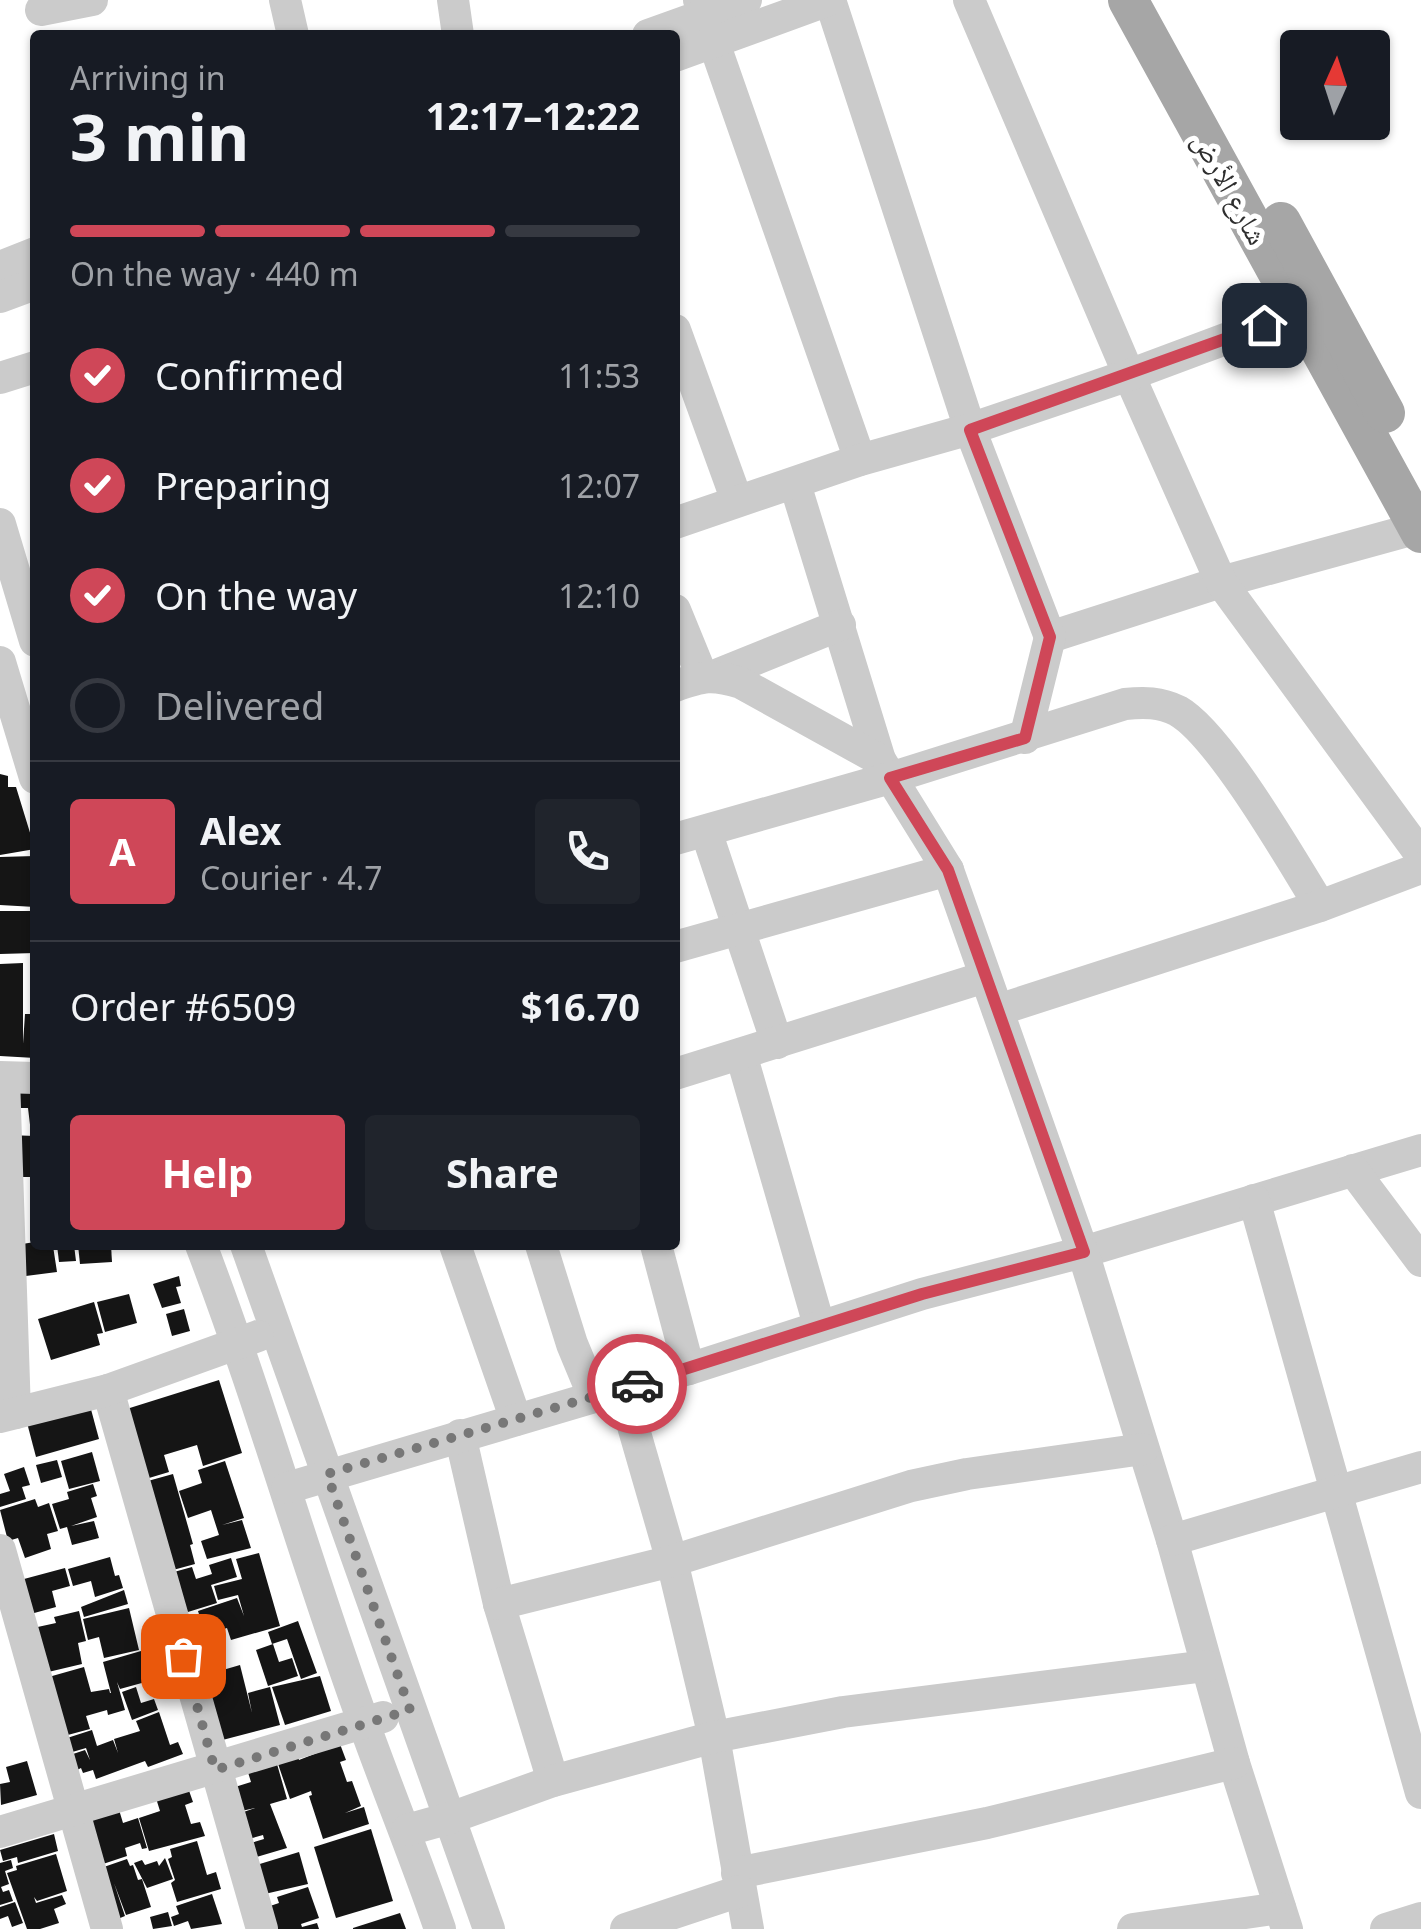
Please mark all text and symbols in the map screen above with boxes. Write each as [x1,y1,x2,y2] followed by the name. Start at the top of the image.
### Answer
[1280,30,1390,140] north arrow
[1280,30,1390,140] map controls
[70,56,225,99] text: Arriving in
[426,89,640,141] text: 12:17–12:22
[70,92,249,180] text: 3 min
[1185,125,1277,251] street label: شارع الأرض
[70,252,359,295] text: On the way · 440 m
[1222,283,1307,368] pin
[1237,298,1292,353] icon: home
[70,348,125,403] icon: check
[155,349,344,401] text: Confirmed
[558,354,640,397] text: 11:53
[70,458,125,513] icon: check
[155,459,331,511] text: Preparing
[558,464,640,507] text: 12:07
[70,568,125,623] icon: check
[155,569,357,621] text: On the way
[558,574,640,617] text: 12:10
[155,679,324,731] text: Delivered
[535,799,640,904] button: phone
[200,804,282,856] text: Alex
[109,825,136,877] text: A
[200,856,383,899] text: Courier · 4.7
[70,980,296,1032] text: Order #6509
[521,980,640,1032] text: $16.70
[70,1115,345,1230] button: Help
[365,1115,640,1230] button: Share
[587,1334,687,1434] courier
[610,1357,665,1412] icon: car
[141,1614,226,1699] pin
[156,1629,211,1684] icon: bag

